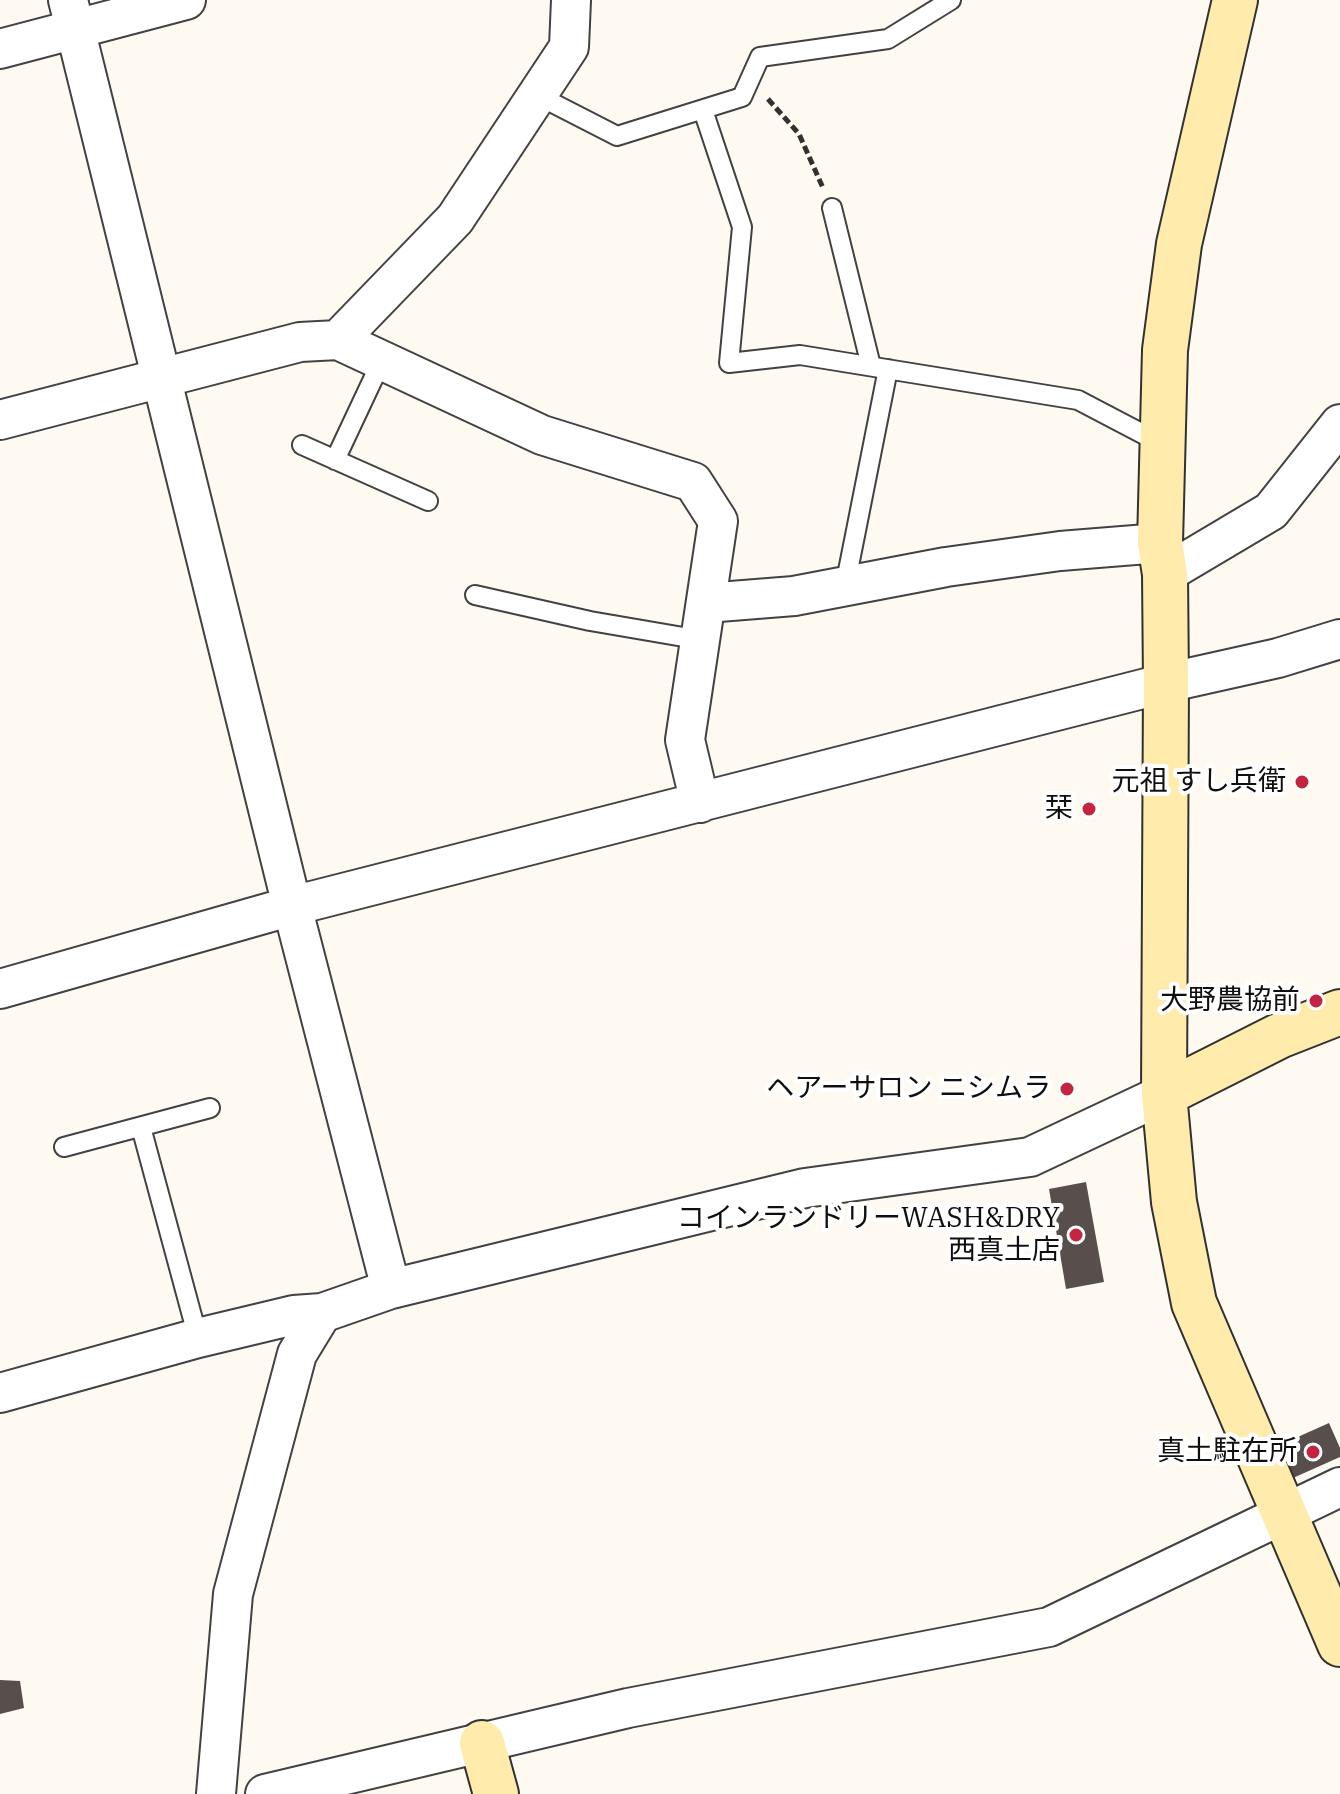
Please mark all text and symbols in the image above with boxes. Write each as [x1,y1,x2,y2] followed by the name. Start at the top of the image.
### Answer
[1112,765,1286,799] place label: 元祖 すし兵衛
[1293,773,1311,791] marker: 元祖 すし兵衛
[1045,792,1073,826] place label: 栞
[1080,800,1098,818] marker: 栞
[1160,984,1300,1018] place label: 大野農協前
[1307,992,1325,1010] marker: 大野農協前
[766,1072,1051,1106] place label: ヘアーサロン ニシムラ
[1058,1080,1076,1098] marker: ヘアーサロン ニシムラ
[677,1202,1060,1268] place label: コインランドリーWASH&DRY 西真土店
[1067,1226,1085,1244] marker: コインランドリーWASH&DRY 西真土店
[1157,1435,1297,1469] place label: 真土駐在所
[1304,1443,1322,1461] marker: 真土駐在所

